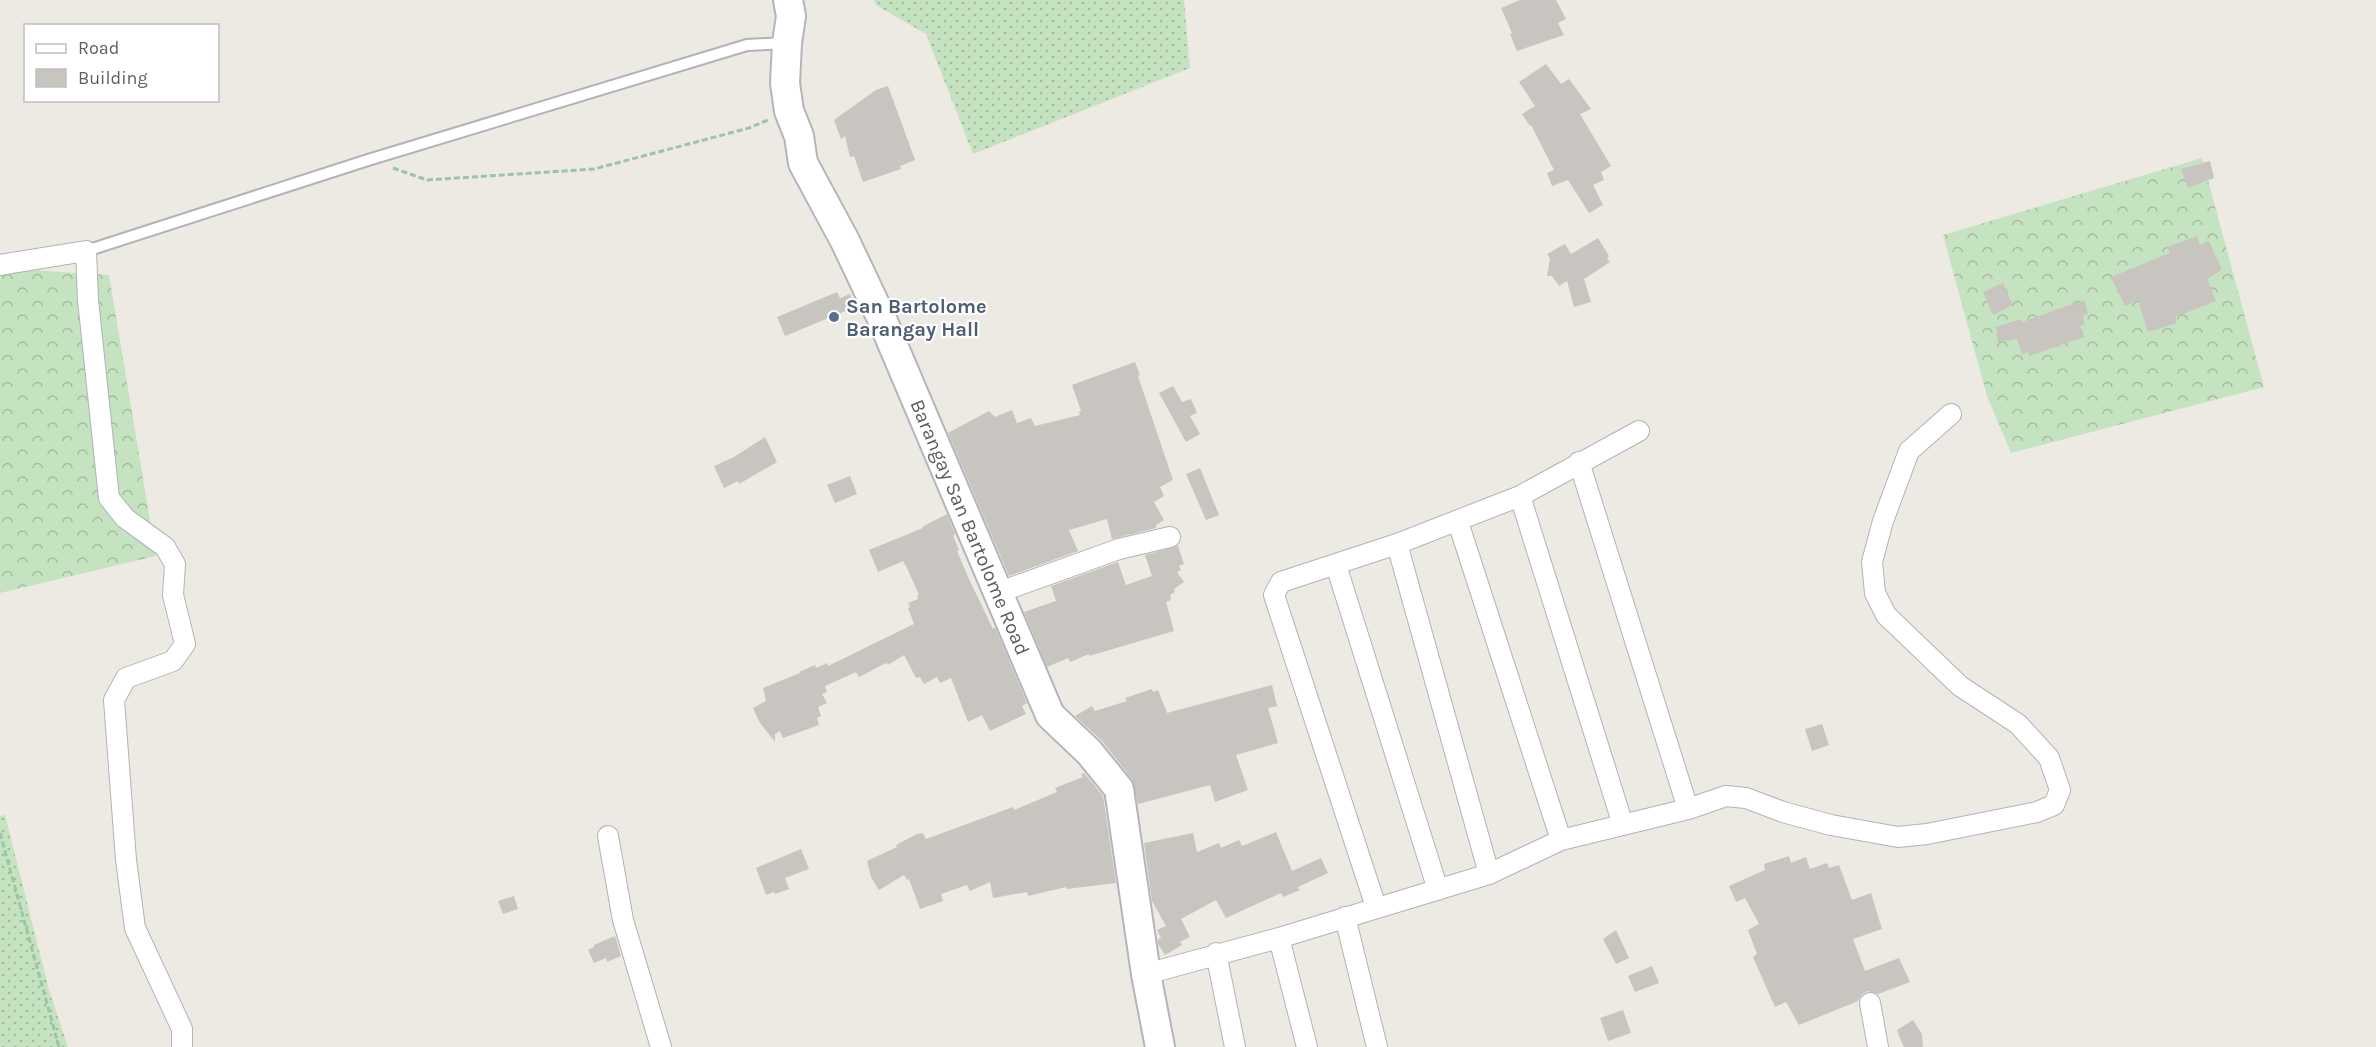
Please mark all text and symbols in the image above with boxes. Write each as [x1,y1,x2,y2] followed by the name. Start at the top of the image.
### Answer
[24,24,219,102] legend
[78,37,119,59] text: Road
[78,67,148,89] text: Building
[846,295,987,341] place label: San Bartolome Barangay Hall
[827,310,841,324] marker: San Bartolome Barangay Hall
[905,396,1034,659] street label: Barangay San Bartolome Road

